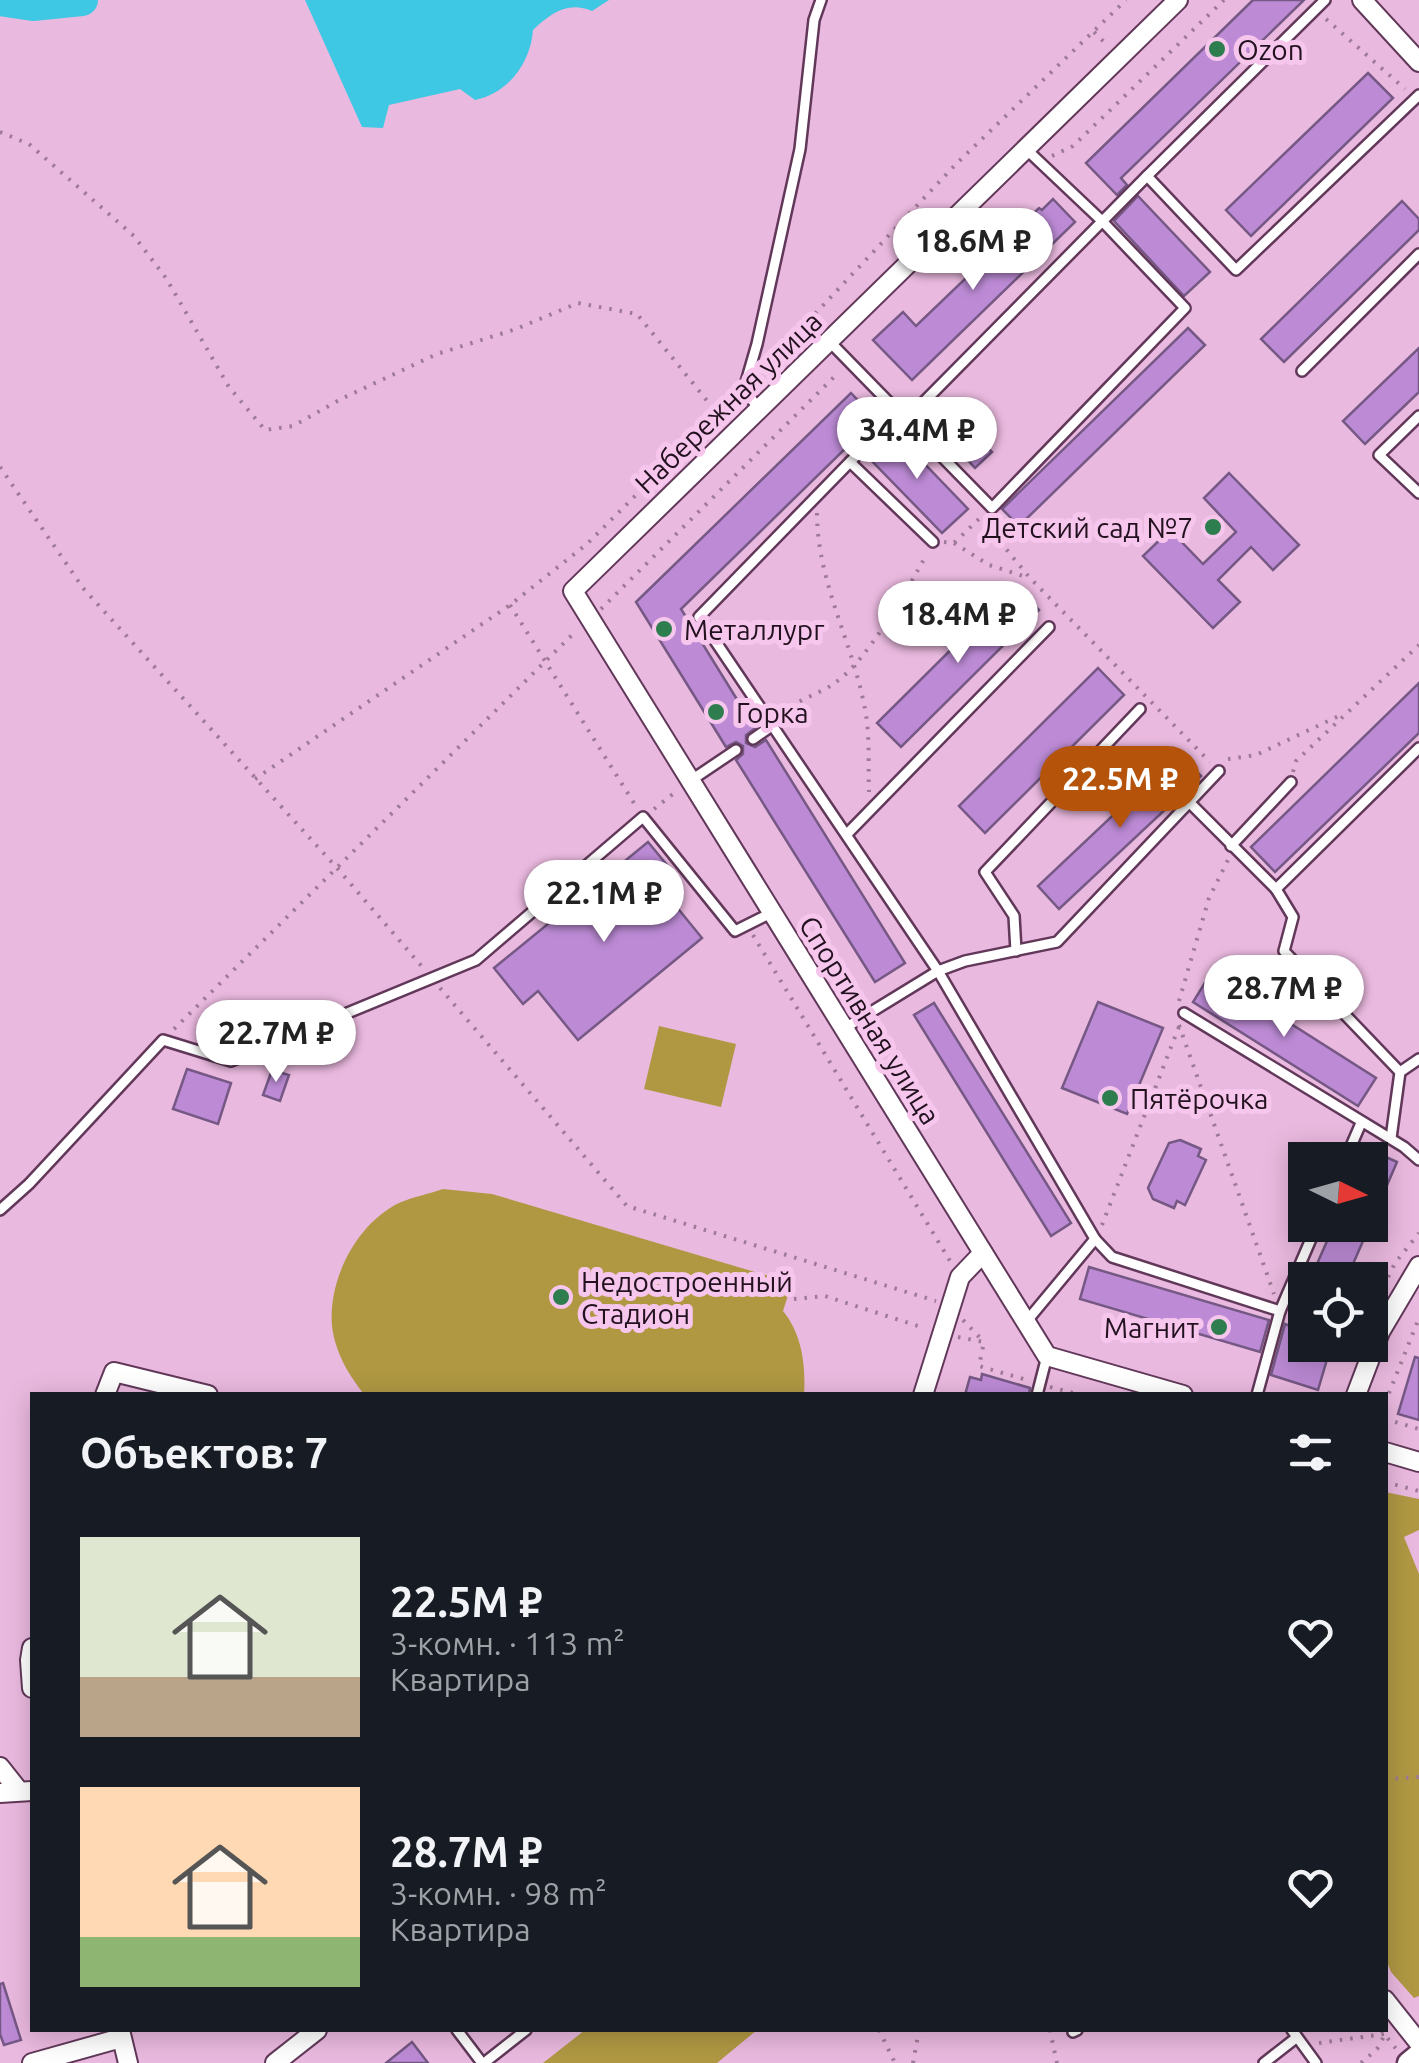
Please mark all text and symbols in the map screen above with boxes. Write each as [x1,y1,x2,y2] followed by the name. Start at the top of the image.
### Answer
[1237,34,1304,65] place label: Ozon
[1206,38,1228,60] marker: Ozon
[881,208,1065,293] pin: 18.6M ₽
[915,222,1031,258] text: 18.6M ₽
[628,305,828,499] street label: Набережная улица
[825,397,1009,482] pin: 34.4M ₽
[859,411,975,447] text: 34.4M ₽
[982,512,1193,543] place label: Детский сад №7
[1202,516,1224,538] marker: Детский сад №7
[866,581,1050,666] pin: 18.4M ₽
[900,595,1016,631] text: 18.4M ₽
[684,614,825,645] place label: Металлург
[653,618,675,640] marker: Металлург
[736,697,809,728] place label: Горка
[705,701,727,723] marker: Горка
[1028,746,1212,831] pin: 22.5M ₽
[1062,760,1178,796] text: 22.5M ₽
[512,860,696,945] pin: 22.1M ₽
[546,874,662,910] text: 22.1M ₽
[793,910,947,1130] street label: Спортивная улица
[1192,955,1376,1040] pin: 28.7M ₽
[1226,969,1342,1005] text: 28.7M ₽
[184,1000,368,1085] pin: 22.7M ₽
[218,1014,334,1050] text: 22.7M ₽
[1130,1083,1269,1114] place label: Пятёрочка
[1099,1087,1121,1109] marker: Пятёрочка
[1288,1142,1388,1242] north arrow
[1288,1142,1388,1362] map controls
[1288,1262,1388,1362] button: locate
[581,1266,793,1329] place label: Недостроенный Стадион
[550,1286,572,1308] marker: Недостроенный Стадион
[1104,1312,1200,1343] place label: Магнит
[1208,1316,1230,1338] marker: Магнит
[1283,1425,1338,1480] icon: filters
[80,1429,328,1476] text: Объектов: 7
[160,1577,280,1697] icon: home
[390,1578,542,1625] text: 22.5M ₽
[1283,1610,1338,1665] icon: heart
[390,1625,625,1661] text: 3-комн. · 113 m²
[390,1661,531,1697] text: Квартира
[160,1827,280,1947] icon: home
[390,1828,542,1875] text: 28.7M ₽
[1283,1860,1338,1915] icon: heart
[390,1875,607,1911] text: 3-комн. · 98 m²
[390,1911,531,1947] text: Квартира

